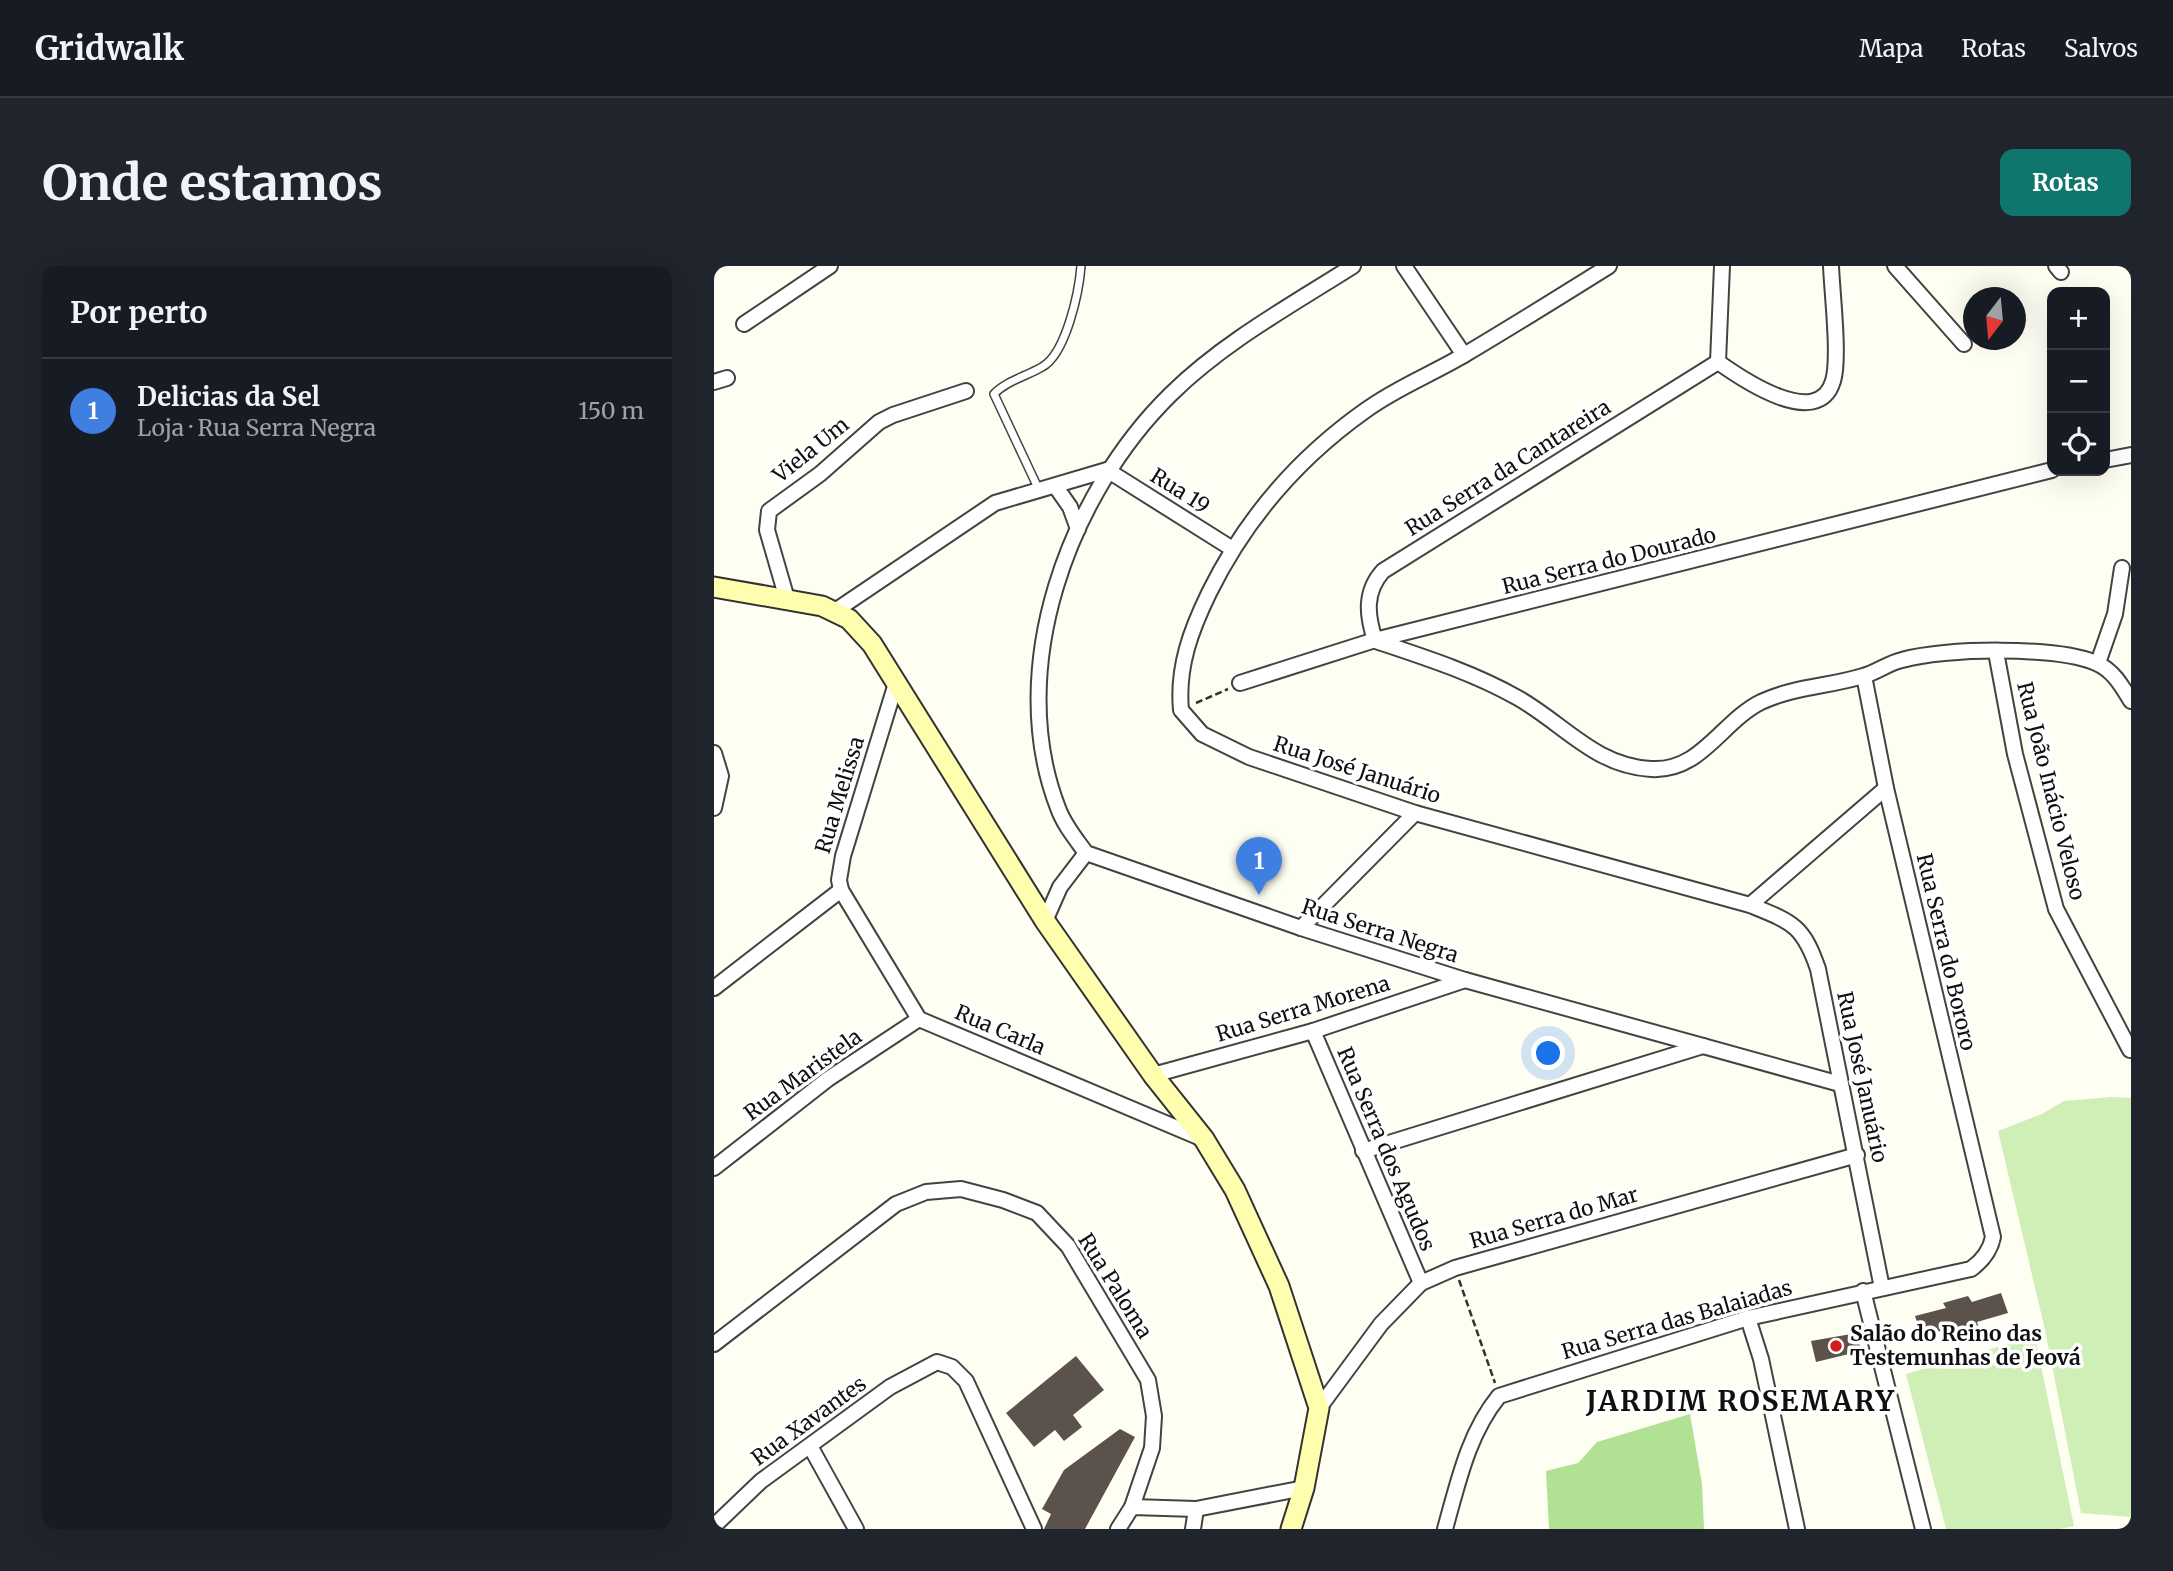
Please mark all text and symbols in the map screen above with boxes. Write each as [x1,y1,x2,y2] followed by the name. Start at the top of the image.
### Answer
[35,28,184,69] text: Gridwalk
[1859,33,1923,64] text: Mapa
[1961,33,2026,64] text: Rotas
[2064,33,2138,64] text: Salvos
[2000,149,2131,216] button: Rotas
[42,152,383,213] text: Onde estamos
[1963,287,2026,350] north arrow
[2047,287,2110,476] map controls
[2047,287,2110,350] button: +
[70,293,208,331] text: Por perto
[2047,350,2110,413] button: −
[137,380,320,413] text: Delicias da Sel
[1400,393,1615,542] street label: Rua Serra da Cantareira
[88,396,98,425] text: 1
[578,396,644,425] text: 150 m
[766,411,854,489] street label: Viela Um
[137,413,376,442] text: Loja · Rua Serra Negra
[2047,413,2110,476] button: locate
[1146,462,1215,519] street label: Rua 19
[1499,521,1719,600] street label: Rua Serra do Dourado
[2011,679,2092,903] street label: Rua João Inácio Veloso
[1270,730,1444,809] street label: Rua José Januário
[809,733,870,857] street label: Rua Melissa
[1236,837,1282,895] pin: 1
[1911,851,1982,1053] street label: Rua Serra do Bororo
[1298,893,1462,969] street label: Rua Serra Negra
[1213,969,1393,1048] street label: Rua Serra Morena
[1831,989,1894,1165] street label: Rua José Januário
[951,998,1049,1061] street label: Rua Carla
[739,1023,867,1126] street label: Rua Maristela
[1531,1036,1565,1070] your location
[1331,1043,1442,1255] street label: Rua Serra dos Agudos
[1467,1181,1641,1254] street label: Rua Serra do Mar
[1072,1228,1158,1343] street label: Rua Paloma
[1559,1274,1795,1365] street label: Rua Serra das Balaiadas
[1850,1320,2081,1371] place label: Salão do Reino das Testemunhas de Jeová
[1828,1338,1844,1354] marker: Salão do Reino das Testemunhas de Jeová
[746,1370,871,1471] street label: Rua Xavantes
[1585,1383,1896,1419] district label: JARDIM ROSEMARY

